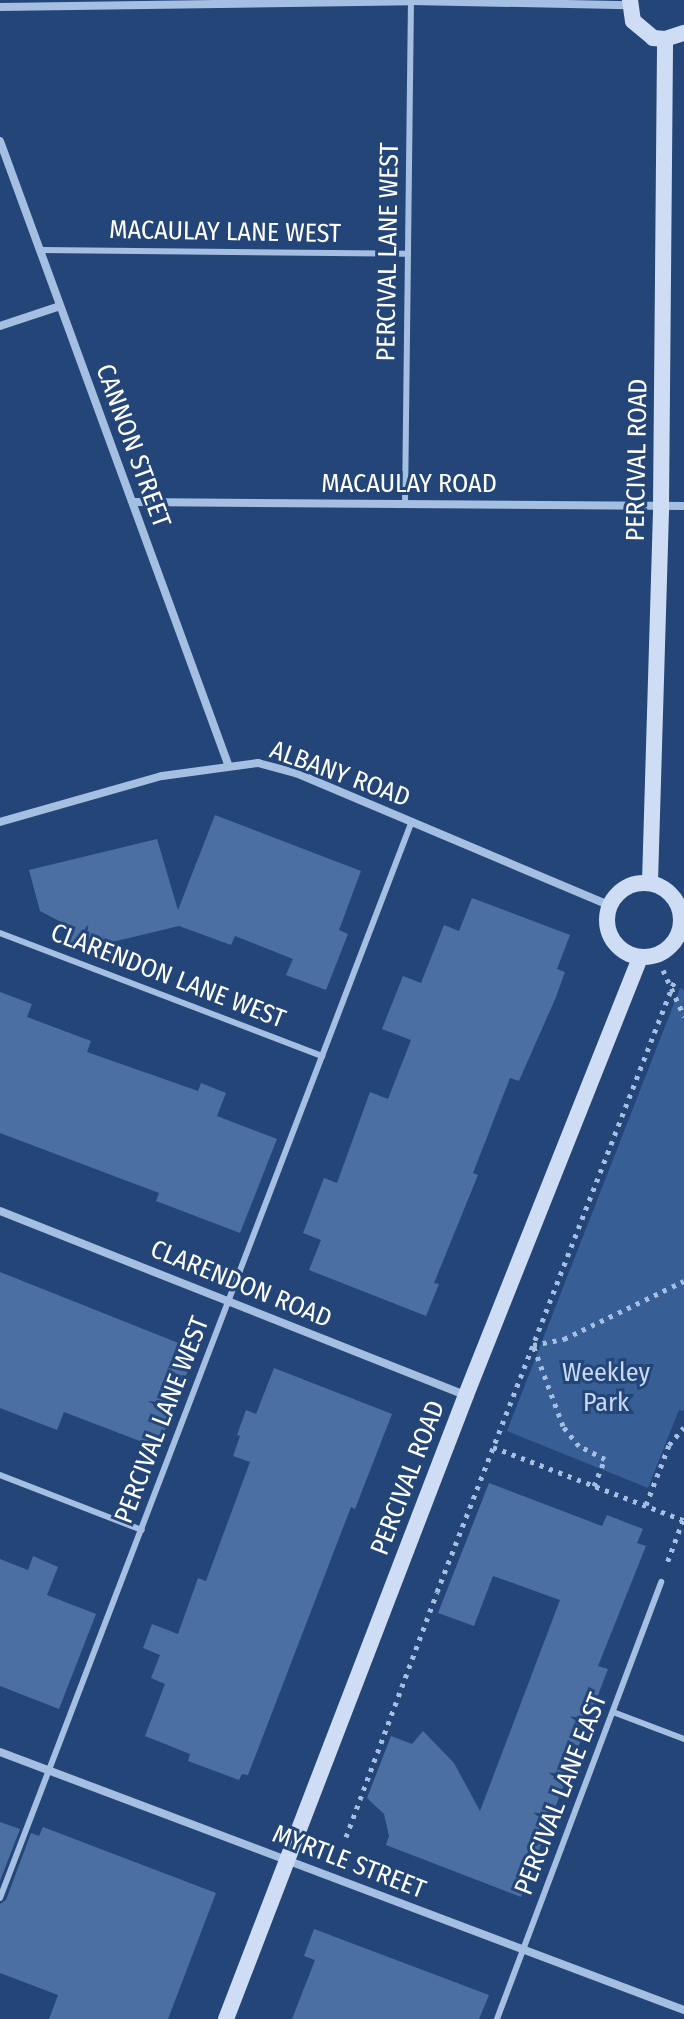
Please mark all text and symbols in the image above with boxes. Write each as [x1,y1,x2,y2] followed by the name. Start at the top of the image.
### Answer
[370,142,406,362] street label: PERCIVAL LANE WEST
[109,214,341,250] street label: MACAULAY LANE WEST
[89,360,177,532] street label: CANNON STREET
[620,378,654,542] street label: PERCIVAL ROAD
[321,468,497,500] street label: MACAULAY ROAD
[266,734,414,814] street label: ALBANY ROAD
[46,917,290,1035] street label: CLARENDON LANE WEST
[146,1233,336,1335] street label: CLARENDON ROAD
[108,1312,216,1528] street label: PERCIVAL LANE WEST
[562,1357,650,1418] park label: Weekley Park
[364,1396,452,1560] street label: PERCIVAL ROAD
[508,1689,614,1899] street label: PERCIVAL LANE EAST
[268,1819,430,1905] street label: MYRTLE STREET

